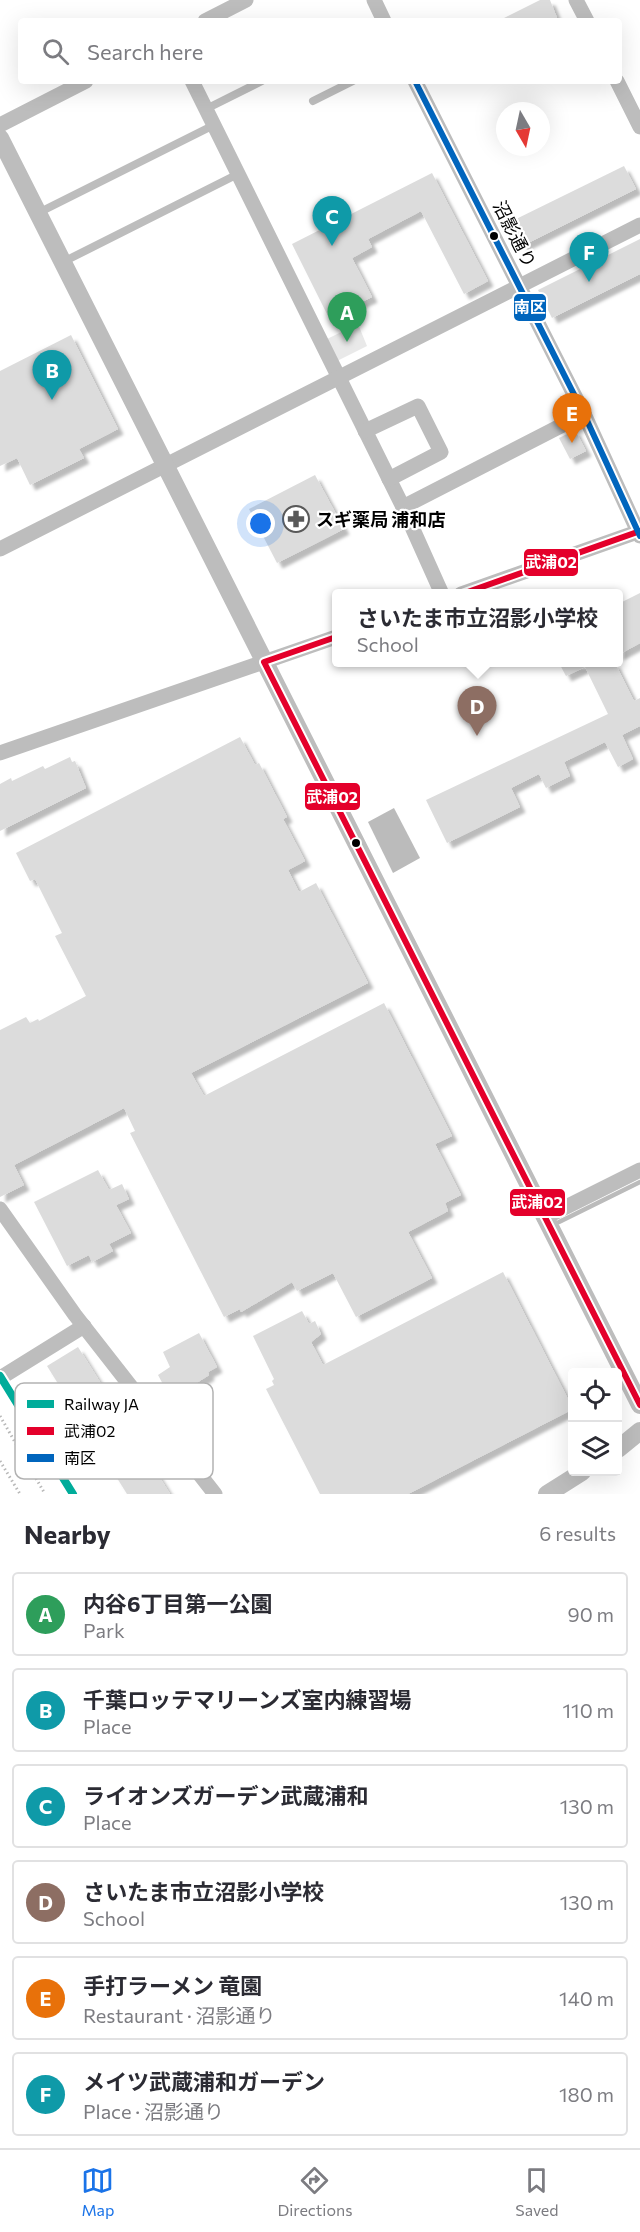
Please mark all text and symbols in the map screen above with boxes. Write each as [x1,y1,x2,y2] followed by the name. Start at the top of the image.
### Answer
[18,18,622,84] search box
[39,35,72,68] icon: search
[87,38,203,65] text: Search here
[496,102,550,156] north arrow
[312,196,352,246] pin: C
[489,197,541,271] street label: 沼影通り
[488,230,500,242] unlabelled marker
[570,232,608,282] pin: F
[328,292,366,342] pin: A
[513,293,547,322] line badge: 南区
[514,297,546,316] text: 南区
[32,350,72,400] pin: B
[552,394,592,443] pin: E
[281,504,311,534] pharmacy icon: スギ薬局 浦和店
[316,508,445,530] place label: スギ薬局 浦和店
[246,509,275,538] your location
[523,548,579,577] line badge: 武浦02
[525,552,577,571] text: 武浦02
[332,589,623,667] popup
[357,604,598,631] text: さいたま市立沼影小学校
[357,632,419,656] text: School
[458,686,496,736] pin: D
[304,782,361,811] line badge: 武浦02
[306,787,358,806] text: 武浦02
[350,837,362,849] unlabelled marker
[509,1188,566,1217] line badge: 武浦02
[511,1192,563,1211] text: 武浦02
[568,1368,622,1476] map controls
[568,1368,622,1422] button: locate
[15,1383,213,1479] legend
[64,1394,139,1413] text: Railway JA
[64,1421,115,1440] text: 武浦02
[568,1422,622,1476] button: layers
[64,1448,96,1467] text: 南区
[24,1518,111,1549] text: Nearby
[539,1521,616,1545] text: 6 results
[83,1590,273,1617] text: 内谷6丁目第一公園
[38,1602,53,1626] text: A
[568,1602,614,1626] text: 90 m
[83,1618,125,1642] text: Park
[83,1686,411,1713] text: 千葉ロッテマリーンズ室内練習場
[39,1698,52,1722] text: B
[563,1698,614,1722] text: 110 m
[83,1714,132,1738] text: Place
[83,1782,369,1809] text: ライオンズガーデン武蔵浦和
[39,1794,52,1818] text: C
[560,1794,614,1818] text: 130 m
[83,1810,132,1834] text: Place
[83,1878,324,1905] text: さいたま市立沼影小学校
[38,1890,53,1914] text: D
[560,1890,614,1914] text: 130 m
[83,1906,145,1930] text: School
[83,1972,262,1999] text: 手打ラーメン 竜園
[40,1986,51,2010] text: E
[559,1986,614,2010] text: 140 m
[83,2003,275,2027] text: Restaurant · 沼影通り
[83,2068,325,2095] text: メイツ武蔵浦和ガーデン
[40,2082,51,2106] text: F
[559,2082,614,2106] text: 180 m
[83,2099,224,2123] text: Place · 沼影通り
[81,2164,114,2219] tab: Map
[277,2164,352,2219] tab: Directions
[515,2164,559,2219] tab: Saved

